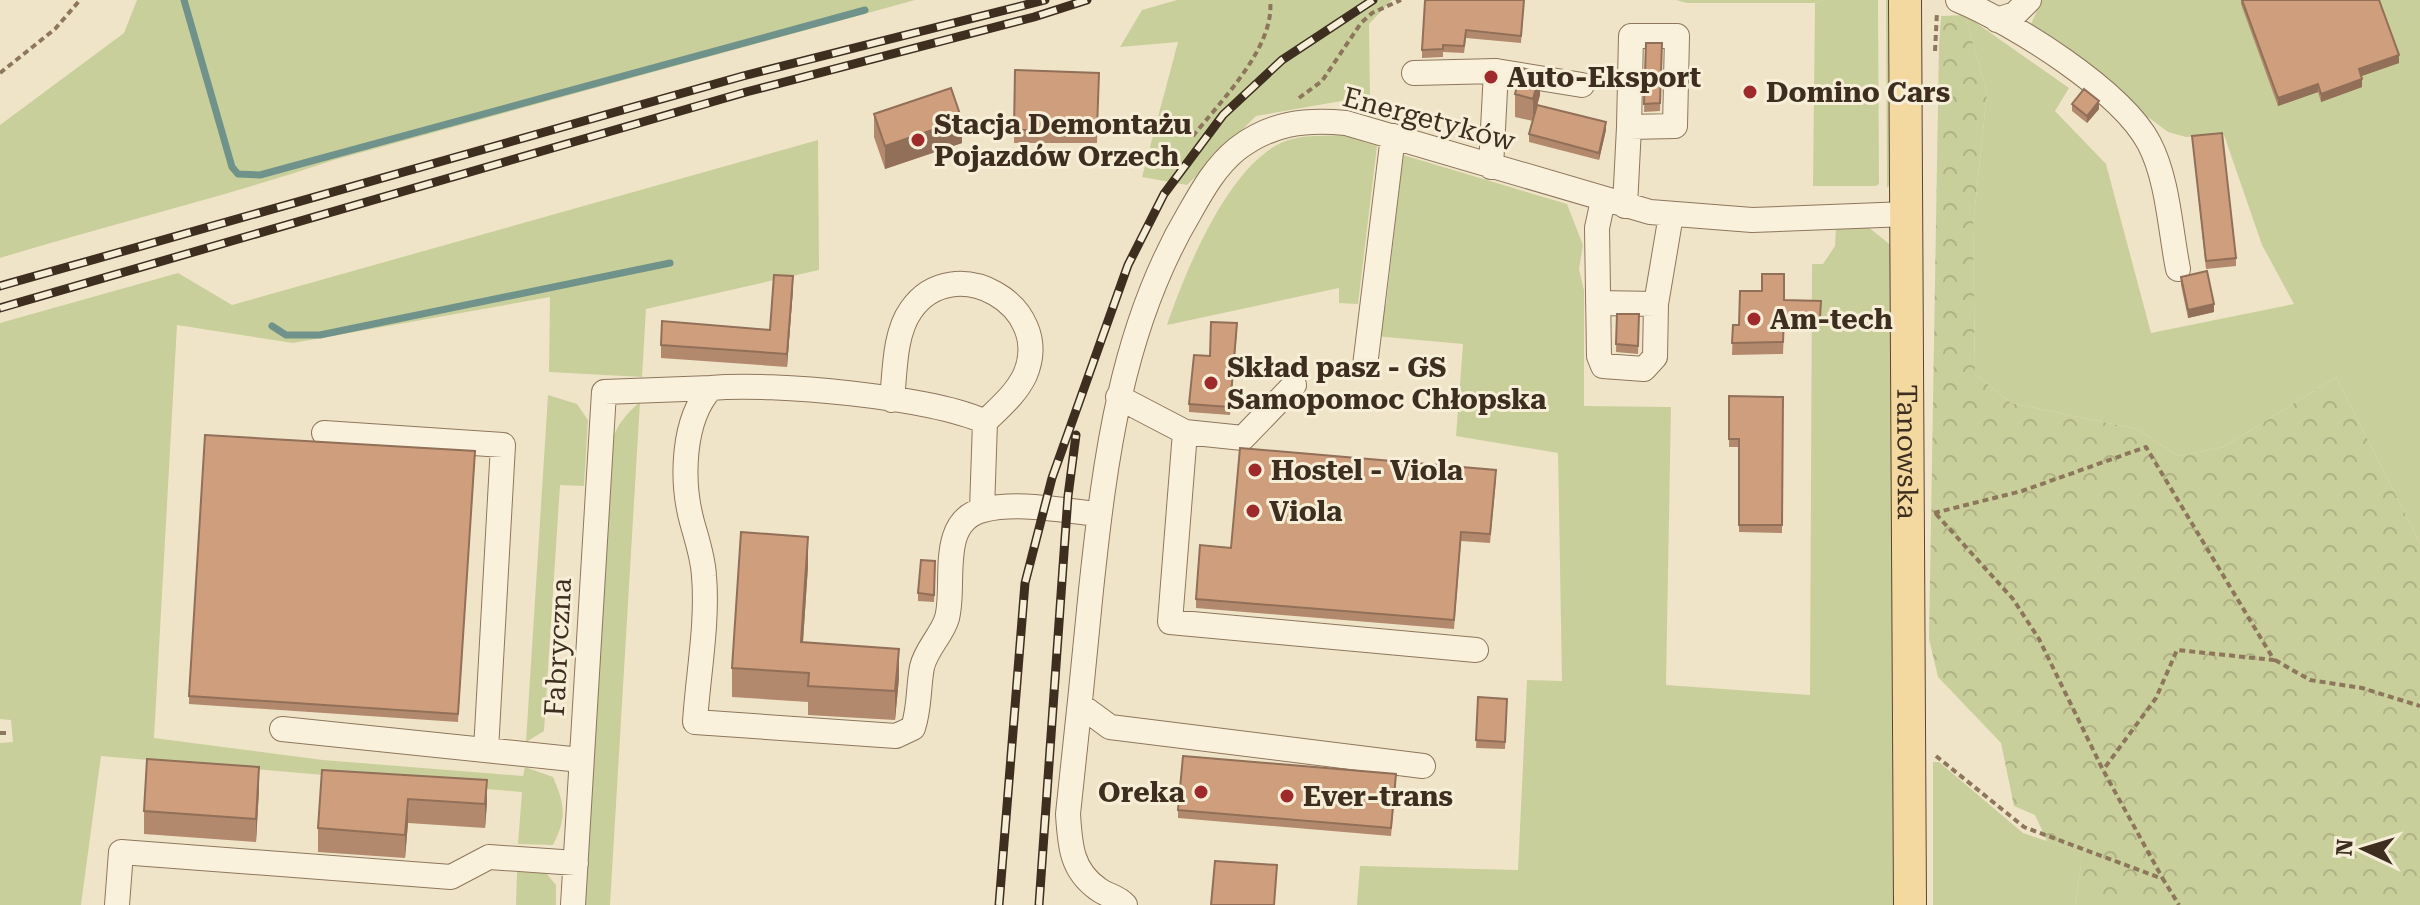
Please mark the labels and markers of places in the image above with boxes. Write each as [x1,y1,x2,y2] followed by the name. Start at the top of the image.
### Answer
[1507,61,1701,94] place label: Auto-Eksport
[1482,68,1500,86] marker: Auto-Eksport
[1766,76,1950,109] place label: Domino Cars
[1741,83,1759,101] marker: Domino Cars
[934,108,1192,173] place label: Stacja Demontażu Pojazdów Orzech
[909,131,927,149] marker: Stacja Demontażu Pojazdów Orzech
[1770,303,1893,336] place label: Am-tech
[1745,310,1763,328] marker: Am-tech
[1227,351,1547,416] place label: Skład pasz - GS Samopomoc Chłopska
[1202,374,1220,392] marker: Skład pasz - GS Samopomoc Chłopska
[1271,454,1464,487] place label: Hostel - Viola
[1246,461,1264,479] marker: Hostel - Viola
[1269,495,1343,528] place label: Viola
[1244,502,1262,520] marker: Viola
[1098,776,1186,809] place label: Oreka
[1303,780,1453,813] place label: Ever-trans
[1192,783,1210,801] marker: Oreka
[1278,787,1296,805] marker: Ever-trans

